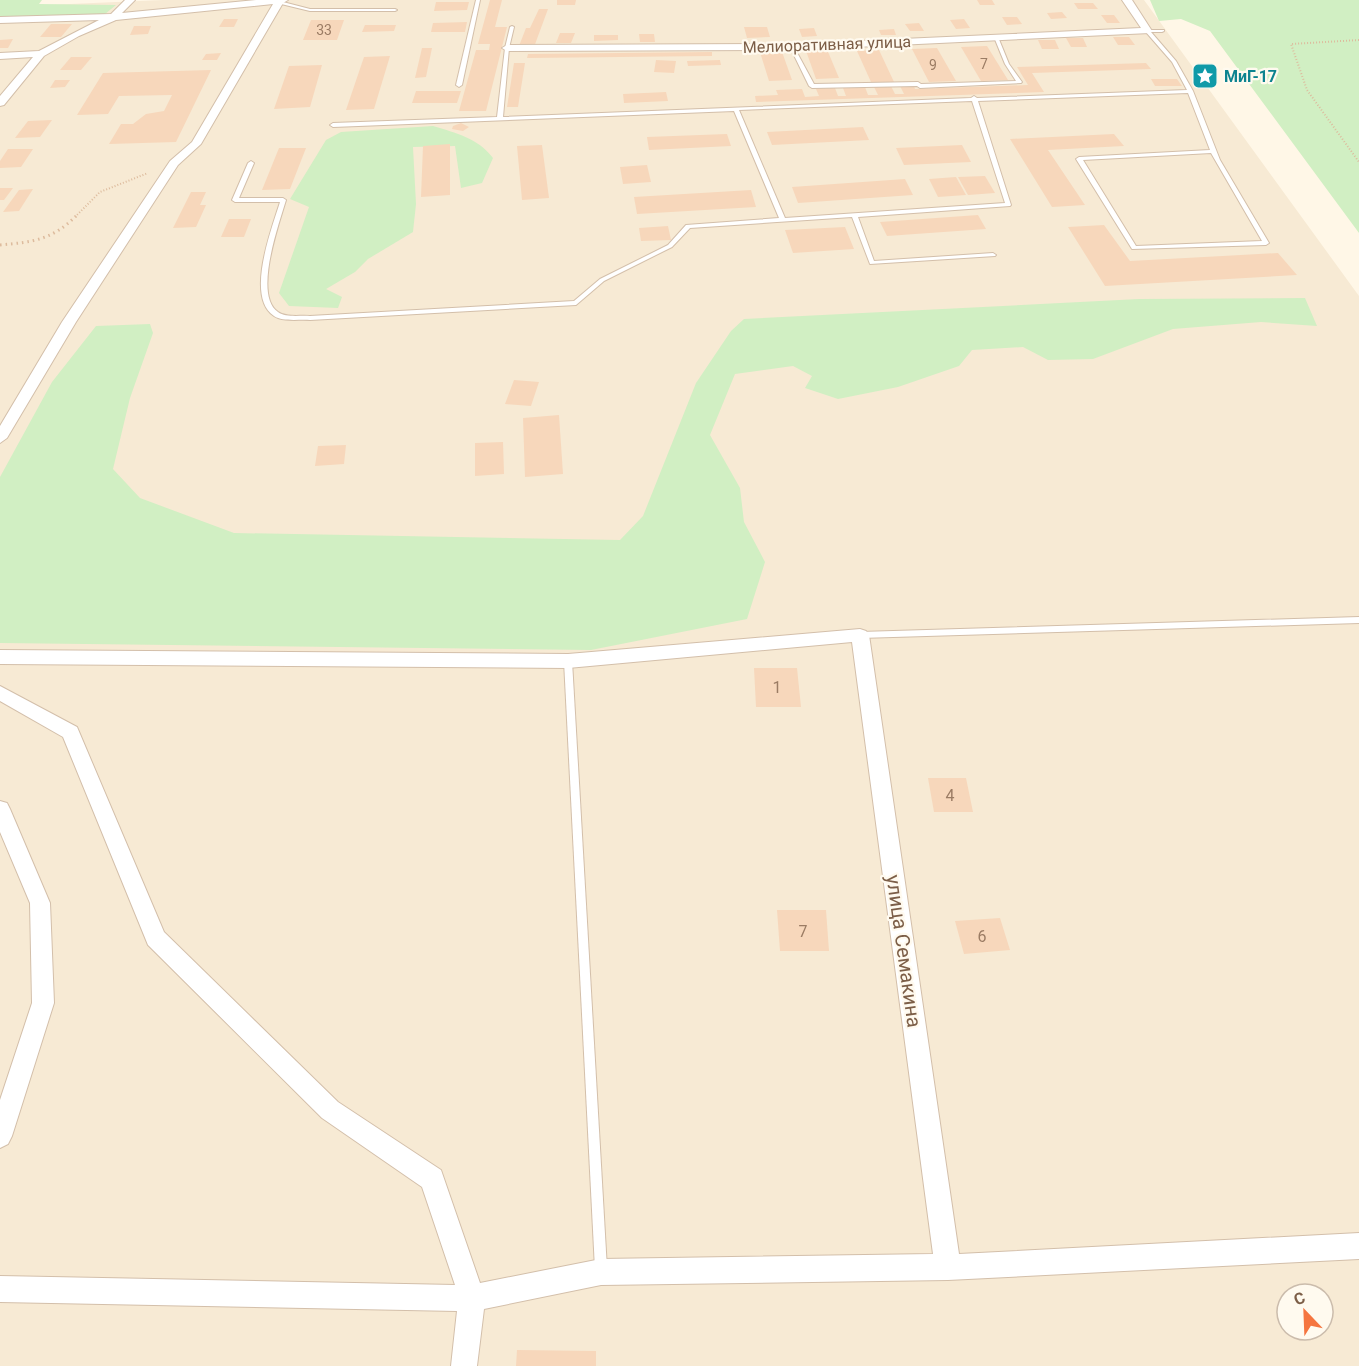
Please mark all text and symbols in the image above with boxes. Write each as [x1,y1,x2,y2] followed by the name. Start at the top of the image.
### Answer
[316,22,332,38] house number: 33
[743,32,911,57] street label: Мелиоративная улица
[980,56,988,72] house number: 7
[929,57,937,73] house number: 9
[1190,61,1220,91] place icon: МиГ-17
[1224,67,1277,86] place label: МиГ-17
[773,678,782,697] house number: 1
[946,786,955,805] house number: 4
[881,873,927,1029] street label: улица Семакина
[799,922,808,941] house number: 7
[978,927,987,946] house number: 6
[1275,1282,1335,1342] north arrow
[1291,1288,1308,1309] text: С

